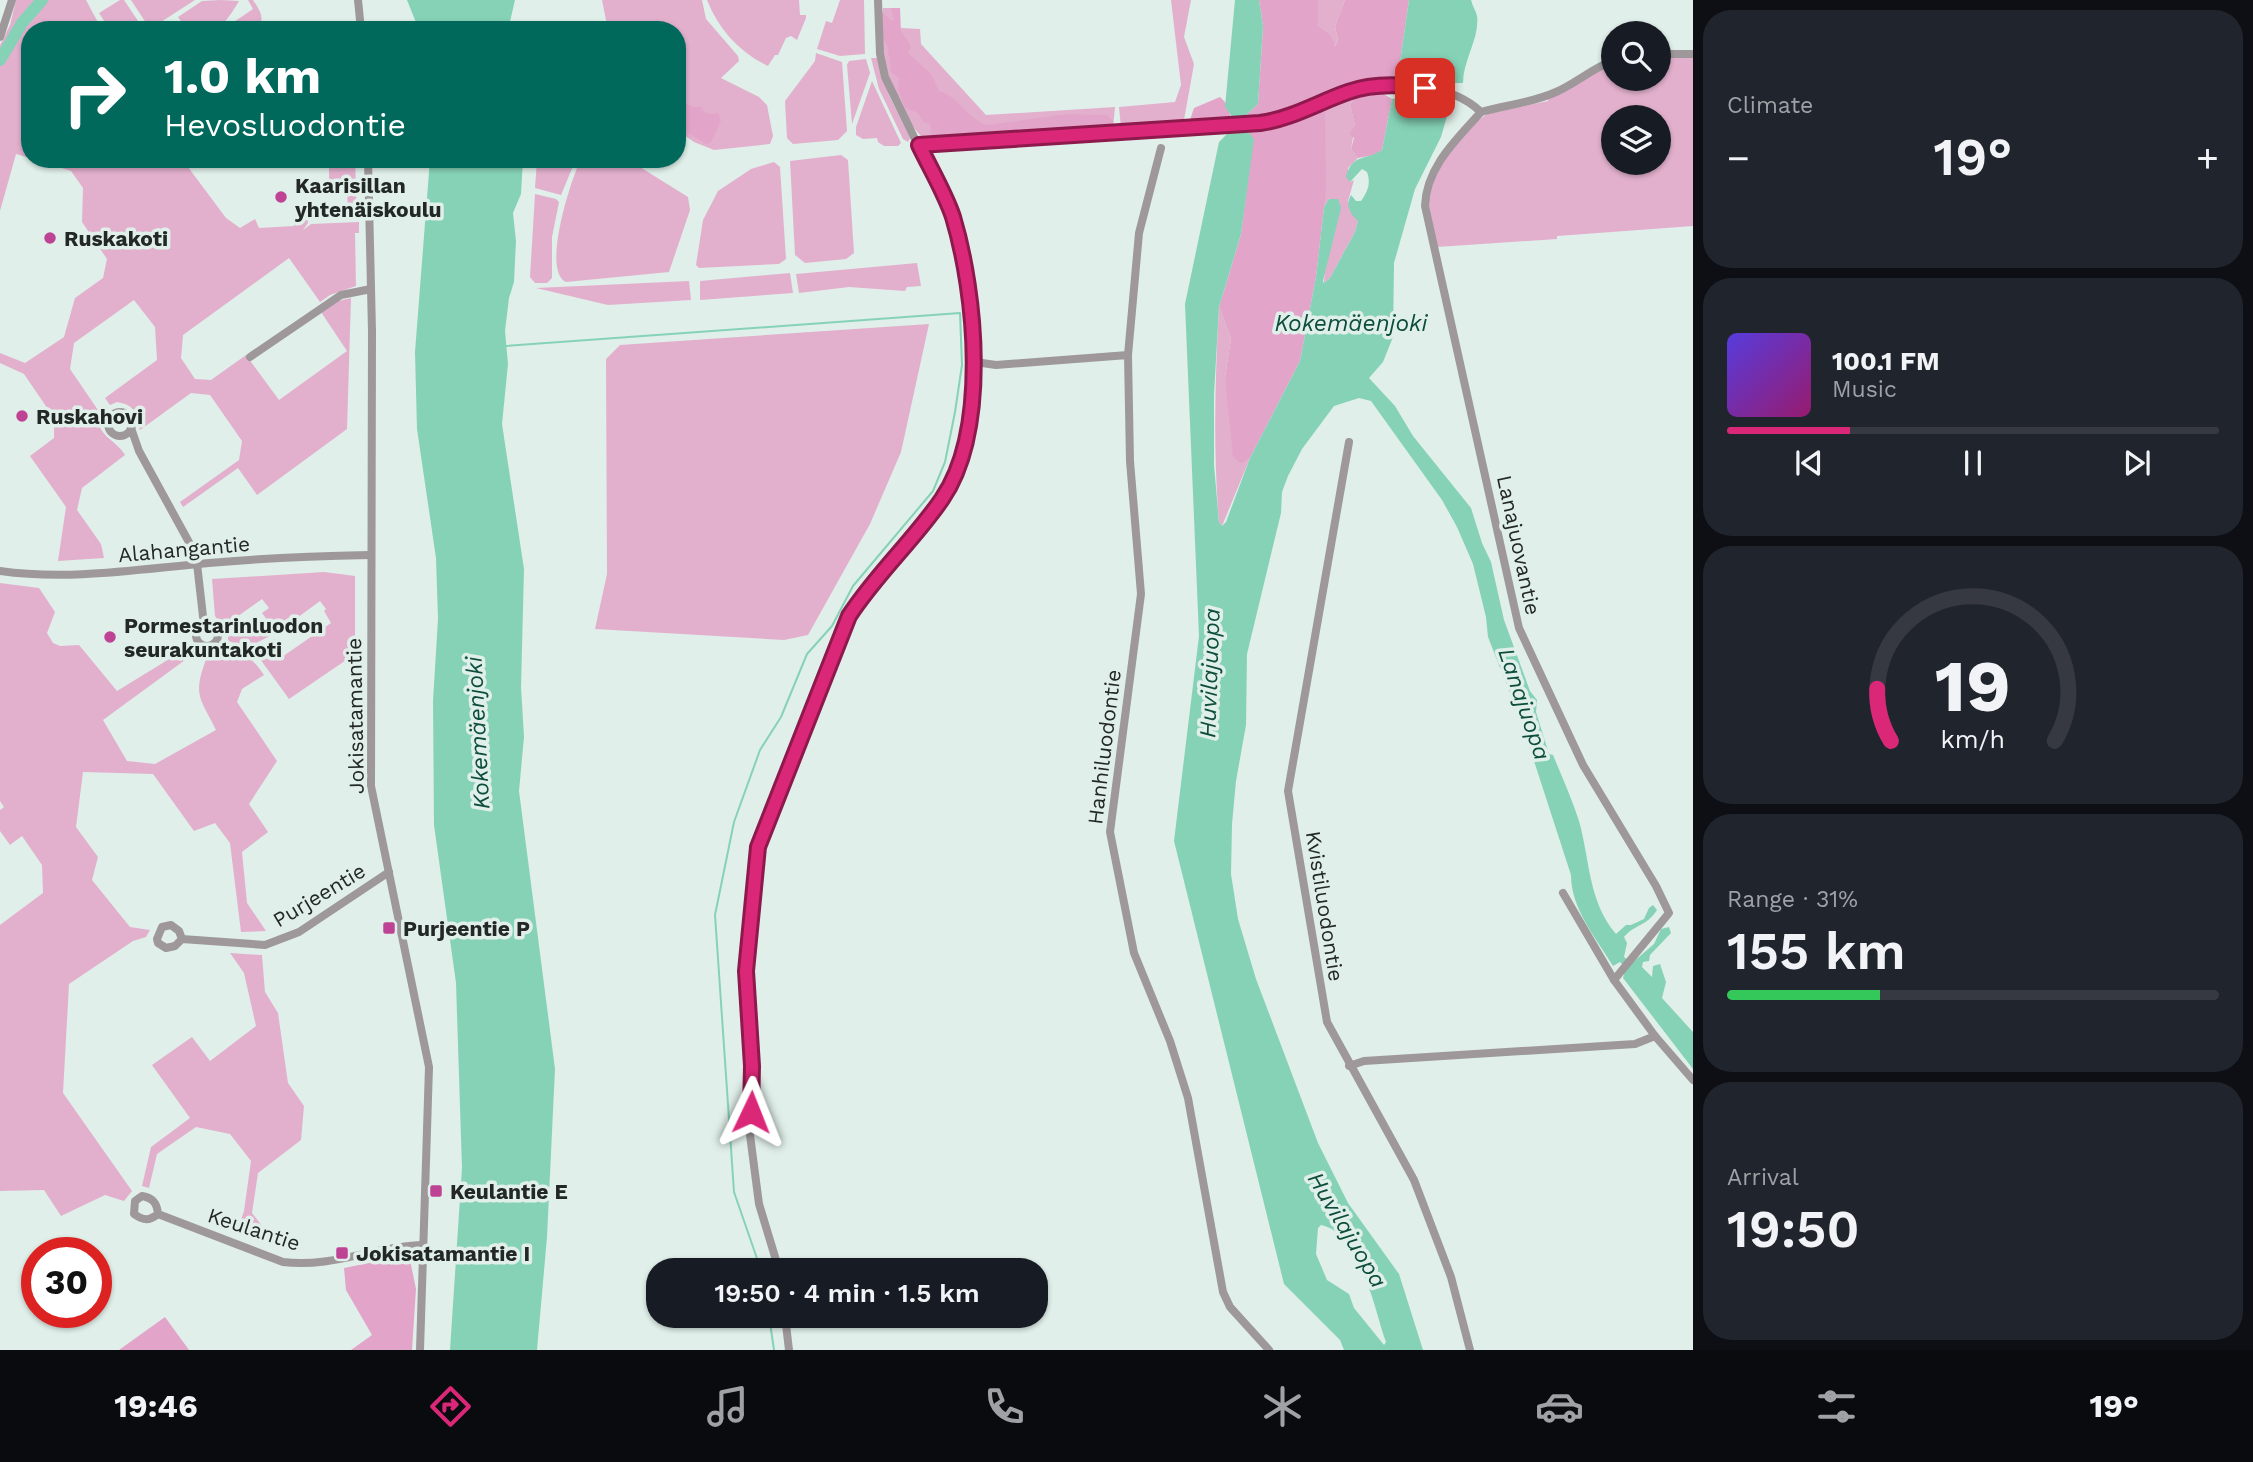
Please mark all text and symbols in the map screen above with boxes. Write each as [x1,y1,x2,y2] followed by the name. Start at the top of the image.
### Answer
[1601,21,1671,175] map controls
[1601,21,1671,91] button: search
[164,47,321,105] text: 1.0 km
[49,49,140,140] icon: right
[1395,58,1455,118] pin
[1406,69,1444,107] icon: arrive
[1727,92,1813,119] text: Climate
[1601,105,1671,175] button: layers
[164,106,406,144] text: Hevosluodontie
[1934,127,2012,188] text: 19°
[1727,136,1750,180] text: −
[2196,136,2219,180] text: +
[294,173,442,222] place label: Kaarisillan yhtenäiskoulu
[273,189,289,205] marker: Kaarisillan yhtenäiskoulu
[64,226,168,251] place label: Ruskakoti
[42,230,58,246] marker: Ruskakoti
[1274,310,1429,337] water label: Kokemäenjoki
[1832,346,1940,376] text: 100.1 FM
[1832,376,1897,403] text: Music
[36,404,143,429] place label: Ruskahovi
[14,408,30,424] marker: Ruskahovi
[1790,444,1828,482] icon: previous
[1954,444,1992,482] icon: pause
[2118,444,2156,482] icon: next
[1492,473,1546,617] street label: Lanajuovantie
[117,531,251,567] street label: Alahangantie
[1194,608,1226,738] water label: Huvilajuopa
[124,613,323,662] place label: Pormestarinluodon seurakuntakoti
[102,629,118,645] marker: Pormestarinluodon seurakuntakoti
[341,638,369,794] street label: Jokisatamantie
[1935,643,2011,729] text: 19
[1492,644,1556,764] water label: Lanajuopa
[460,655,495,810] water label: Kokemäenjoki
[1082,668,1126,826] street label: Hanhiluodontie
[1941,725,2005,754] text: km/h
[1301,829,1349,983] street label: Kvistiluodontie
[268,858,370,932] street label: Purjeentie
[1727,886,1858,913] text: Range · 31%
[403,916,530,941] place label: Purjeentie P
[381,920,397,936] marker: Purjeentie P
[1727,921,1906,982] text: 155 km
[714,1075,788,1149] position arrow
[1727,1164,1799,1191] text: Arrival
[1302,1167,1392,1293] water label: Huvilajuopa
[450,1179,568,1204] place label: Keulantie E
[428,1183,444,1199] marker: Keulantie E
[1727,1199,1860,1260] text: 19:50
[205,1202,303,1256] street label: Keulantie
[21,1237,112,1328] speed limit sign: 30
[356,1241,530,1266] place label: Jokisatamantie I
[334,1245,350,1261] marker: Jokisatamantie I
[715,1278,979,1308] text: 19:50 · 4 min · 1.5 km
[426,1382,475,1431] icon: directions
[703,1382,752,1431] icon: music
[980,1382,1029,1431] icon: phone
[1258,1382,1307,1431] icon: climate
[1535,1382,1584,1431] icon: car
[1812,1382,1861,1431] icon: filters
[114,1387,198,1425] text: 19:46
[2089,1387,2139,1425] text: 19°

